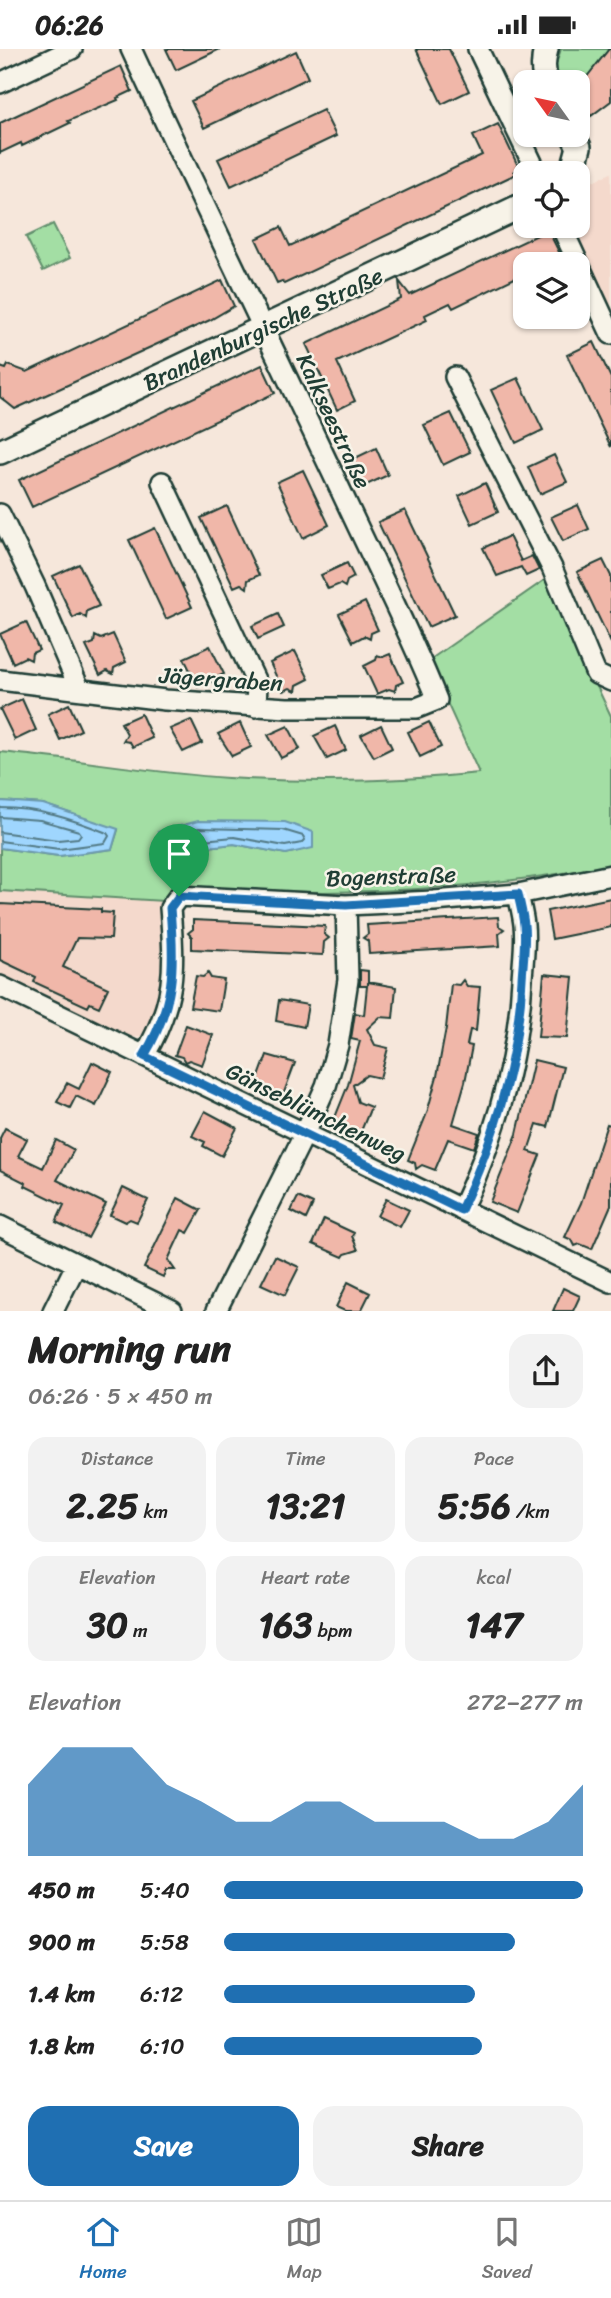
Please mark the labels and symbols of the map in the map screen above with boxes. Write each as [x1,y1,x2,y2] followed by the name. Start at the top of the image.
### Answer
[513,70,590,147] north arrow
[136,256,390,403] street label: Brandenburgische Straße
[284,346,383,496] street label: Kalkseestraße
[157,655,285,704] street label: Jägergraben
[149,824,209,896] pin
[325,854,457,899] street label: Bogenstraße
[218,1051,413,1174] street label: Gänseblümchenweg

